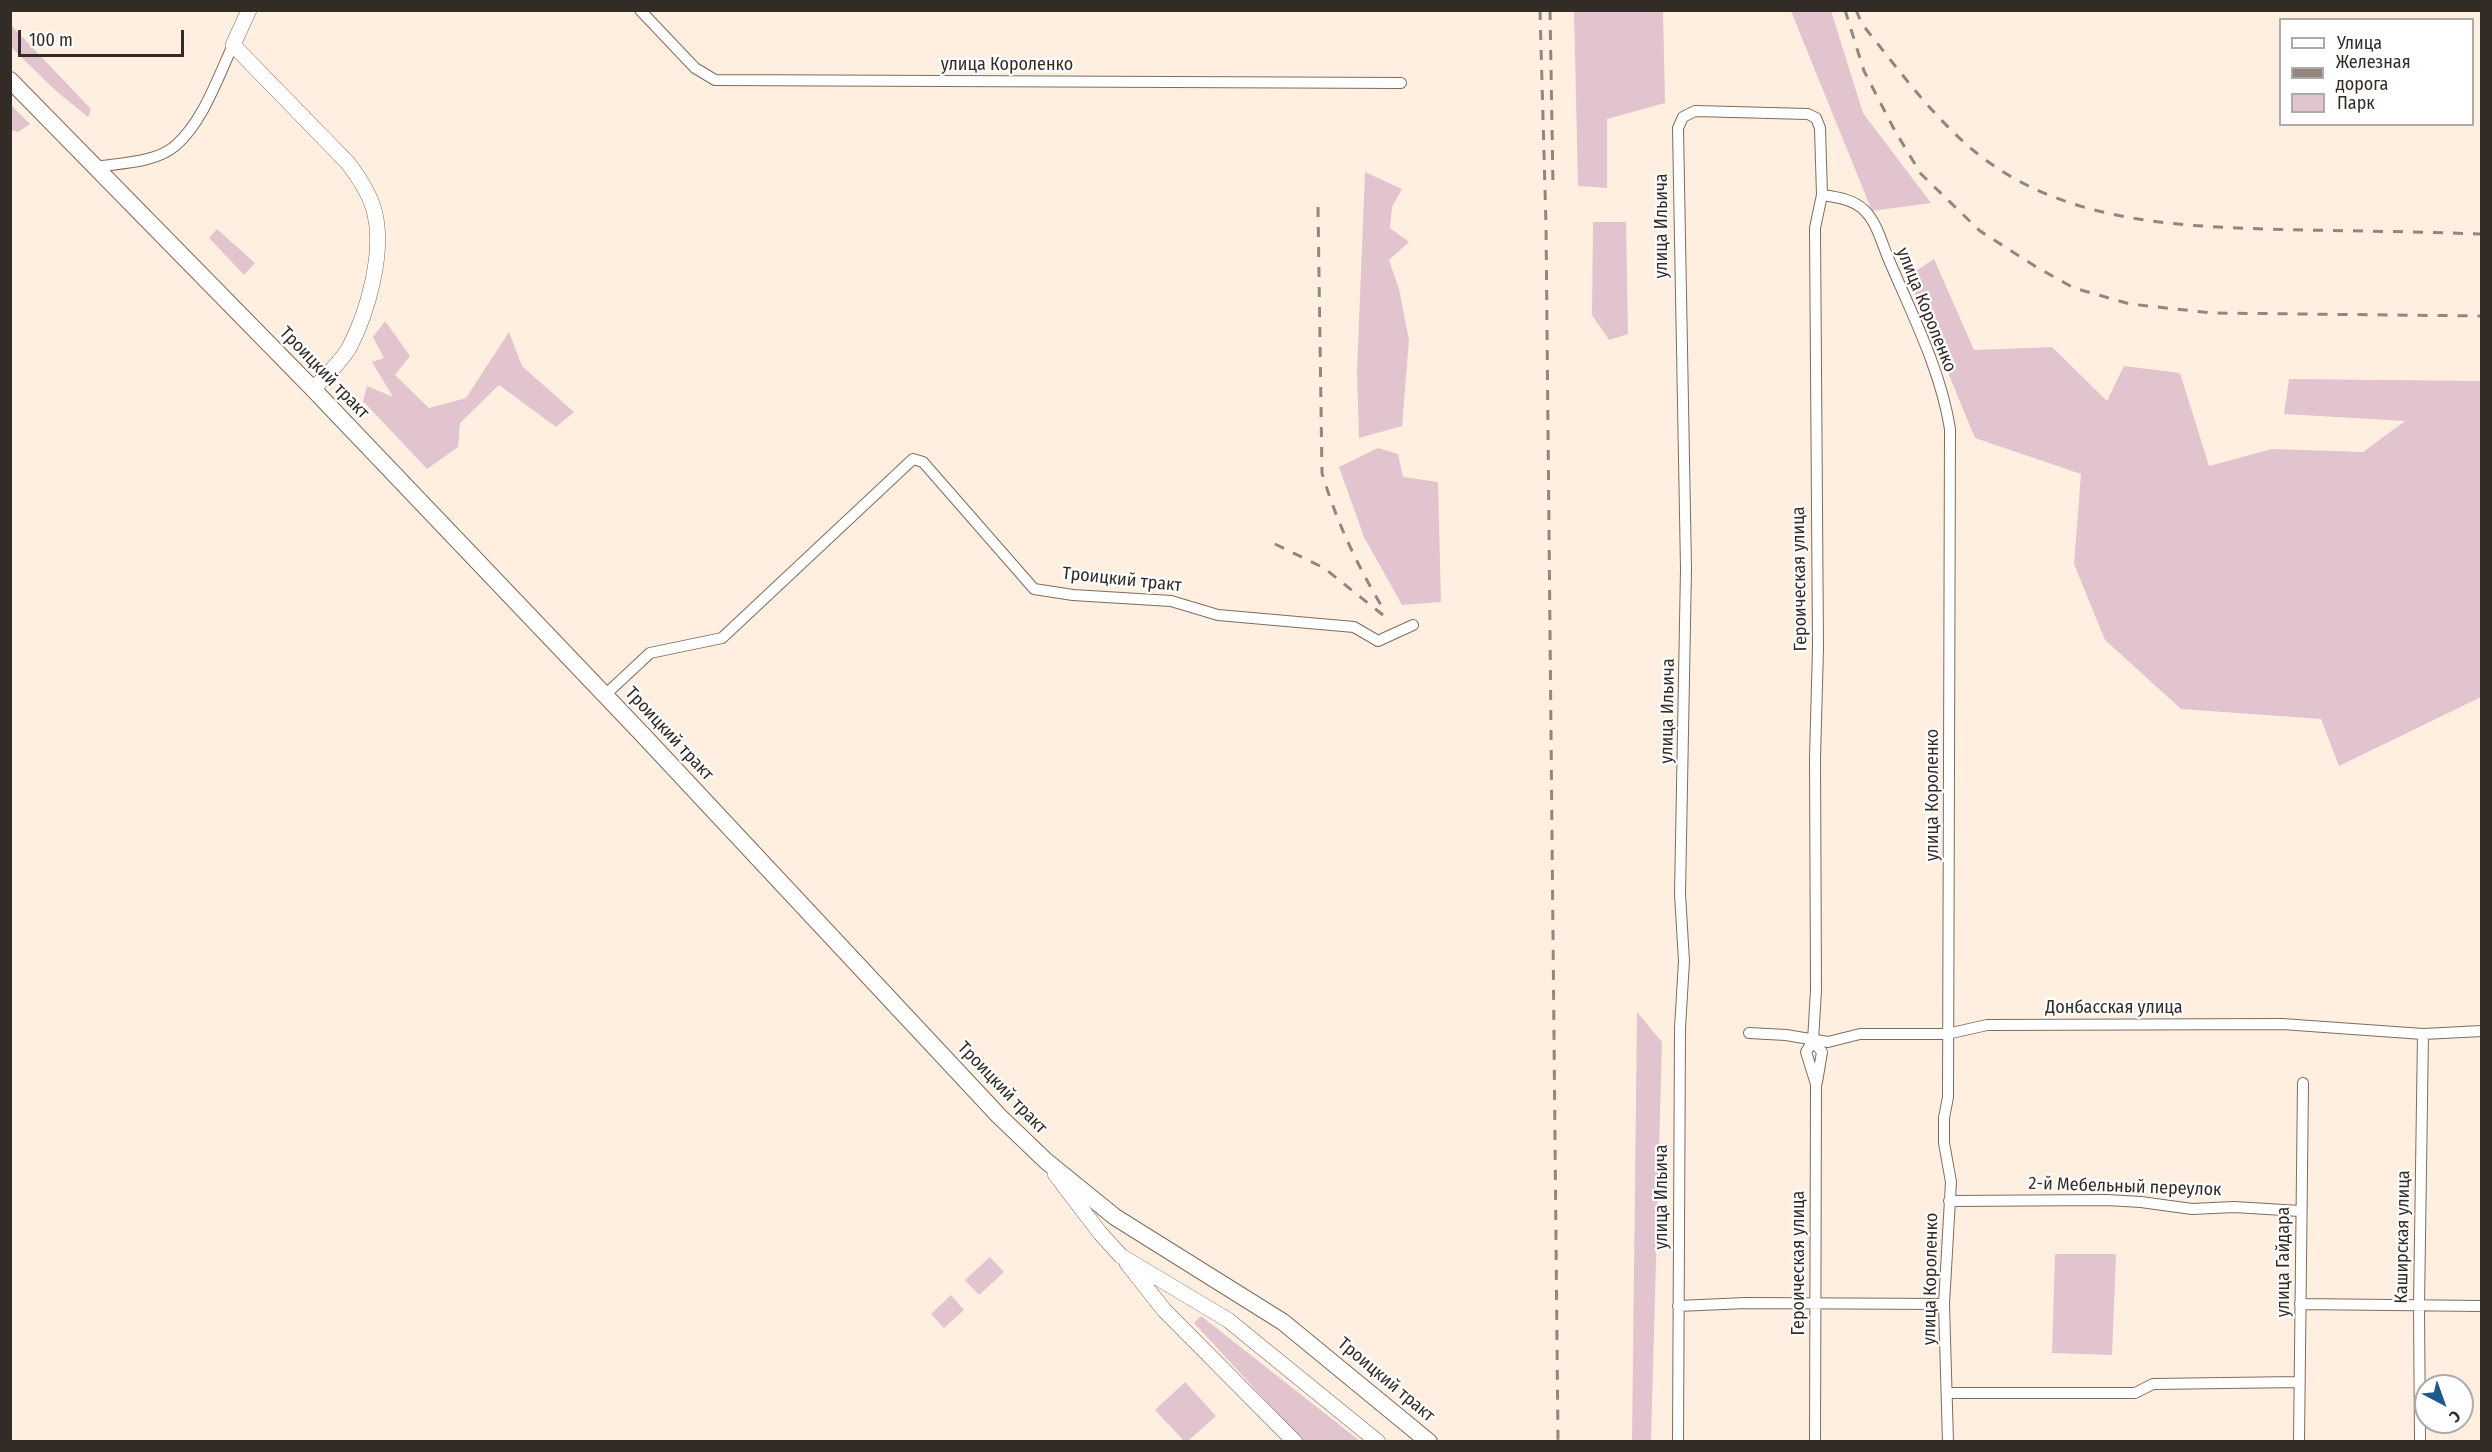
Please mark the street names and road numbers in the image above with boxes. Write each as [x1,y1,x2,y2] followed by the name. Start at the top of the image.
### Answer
[941,54,1073,76] street label: улица Короленко
[1651,173,1673,279] street label: улица Ильича
[1891,245,1961,375] street label: улица Короленко
[275,322,373,424] street label: Троицкий тракт
[1788,506,1812,652] street label: Героическая улица
[1061,563,1183,597] street label: Троицкий тракт
[1656,658,1680,764] street label: улица Ильича
[620,683,718,785] street label: Троицкий тракт
[1922,729,1944,861] street label: улица Короленко
[2045,997,2183,1019] street label: Донбасская улица
[953,1037,1051,1139] street label: Троицкий тракт
[1651,1144,1673,1250] street label: улица Ильича
[2391,1170,2415,1304] street label: Каширская улица
[2028,1173,2222,1201] street label: 2-й Мебельный переулок
[1788,1191,1810,1335] street label: Героическая улица
[2273,1207,2295,1317] street label: улица Гайдара
[1919,1213,1943,1345] street label: улица Короленко
[1333,1333,1439,1427] street label: Троицкий тракт

